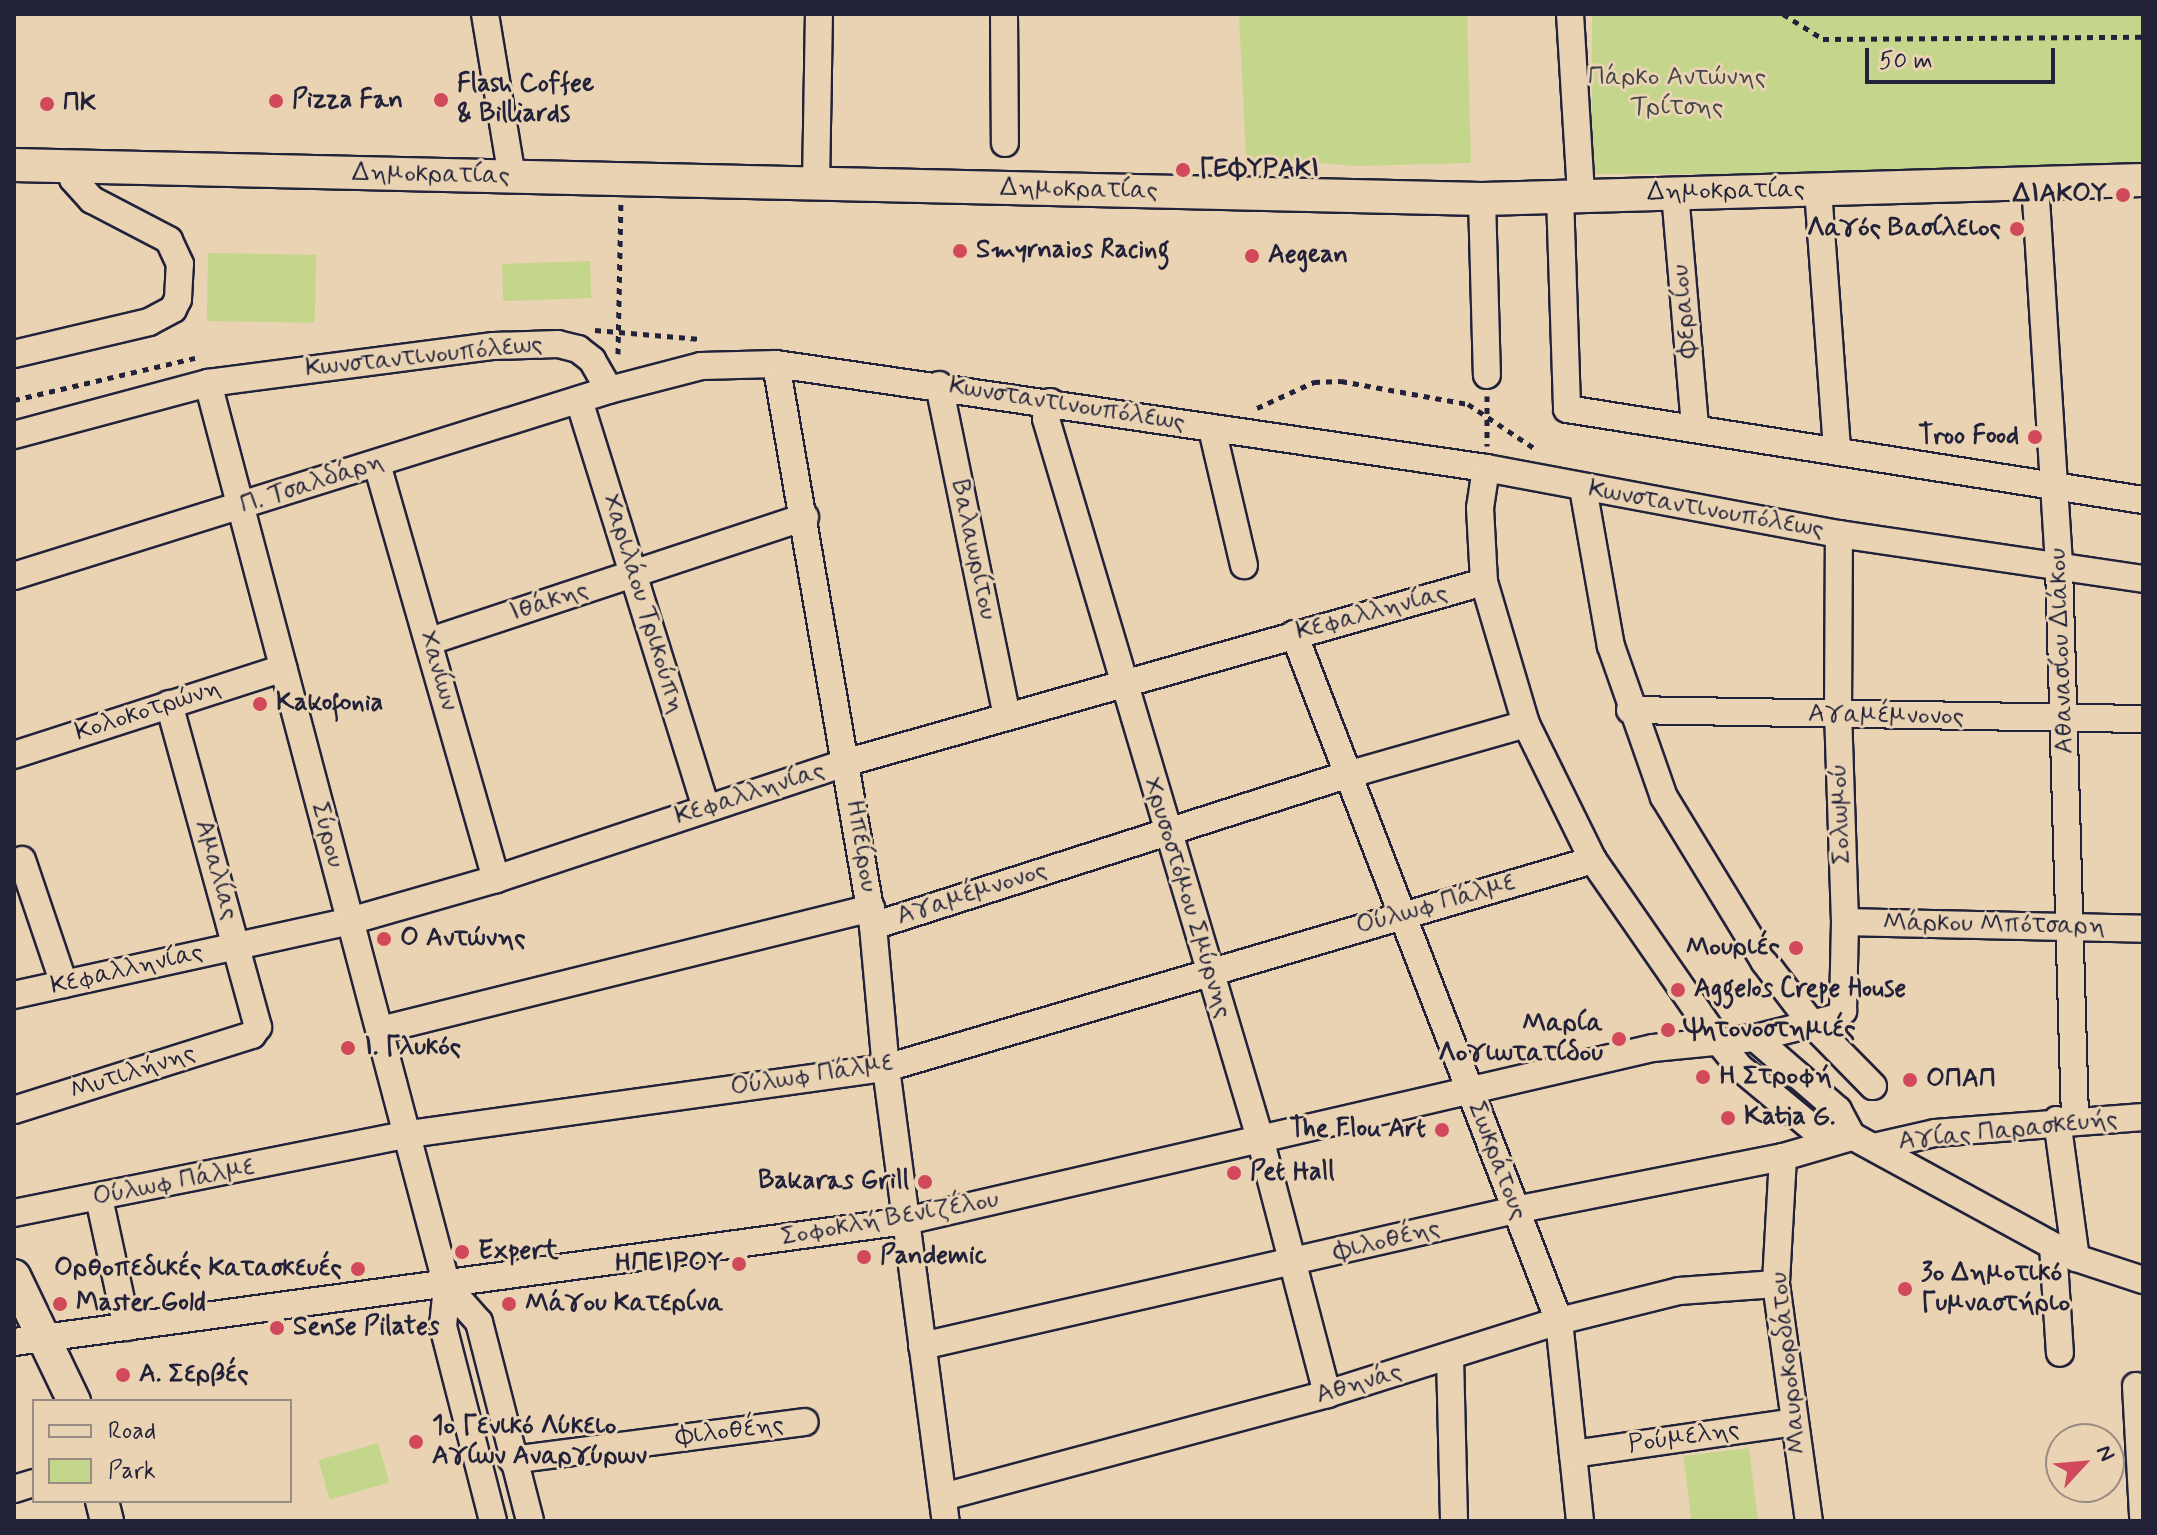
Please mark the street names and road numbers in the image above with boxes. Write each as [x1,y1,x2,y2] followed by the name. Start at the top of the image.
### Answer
[352,158,510,192] street label: Δημοκρατίας
[1000,173,1158,207] street label: Δημοκρατίας
[1647,175,1805,209] street label: Δημοκρατίας
[1665,263,1705,359] street label: Φεραίου
[304,329,544,385] street label: Κωνσταντινουπόλεως
[947,371,1187,439] street label: Κωνσταντινουπόλεως
[236,446,388,522] street label: Π. Τσαλδάρη
[1586,474,1826,546] street label: Κωνσταντινουπόλεως
[943,477,1003,623] street label: Βαλαωρίτου
[595,491,691,717] street label: Χαριλάου Τρικούπη
[2043,547,2081,755] street label: Αθανασίου Διάκου
[506,575,592,629] street label: Ιθάκης
[1293,578,1451,648] street label: Κεφαλληνίας
[412,627,464,715] street label: Χανίων
[71,673,225,749] street label: Κολοκοτρώνη
[1808,699,1964,733] street label: Αγαμέμνονος
[671,755,829,833] street label: Κεφαλληνίας
[1824,763,1858,865] street label: Σολωμού
[1136,774,1238,1022] street label: Χρυσοστόμου Σμύρνης
[838,798,884,894] street label: Ηπείρου
[303,799,351,871] street label: Σύρου
[187,816,245,924] street label: Αμαλίας
[893,855,1051,933] street label: Αγαμέμνονος
[1353,867,1519,943] street label: Ούλωφ Πάλμε
[1883,907,2105,943] street label: Μάρκου Μπότσαρη
[48,937,206,1003] street label: Κεφαλληνίας
[67,1038,199,1108] street label: Μυτιλήνης
[728,1048,896,1104] street label: Ούλωφ Πάλμε
[1460,1097,1534,1225] street label: Σωκράτους
[1897,1104,2119,1158] street label: Αγίας Παρασκευής
[90,1152,258,1214] street label: Ούλωφ Πάλμε
[779,1184,1001,1254] street label: Σοφοκλή Βενιζέλου
[1331,1213,1443,1269] street label: Φιλοθέης
[1764,1270,1814,1456] street label: Μαυροκορδάτου
[1312,1356,1406,1412] street label: Αθηνάς
[674,1410,786,1454] street label: Φιλοθέης
[1626,1415,1742,1461] street label: Ρούμελης

